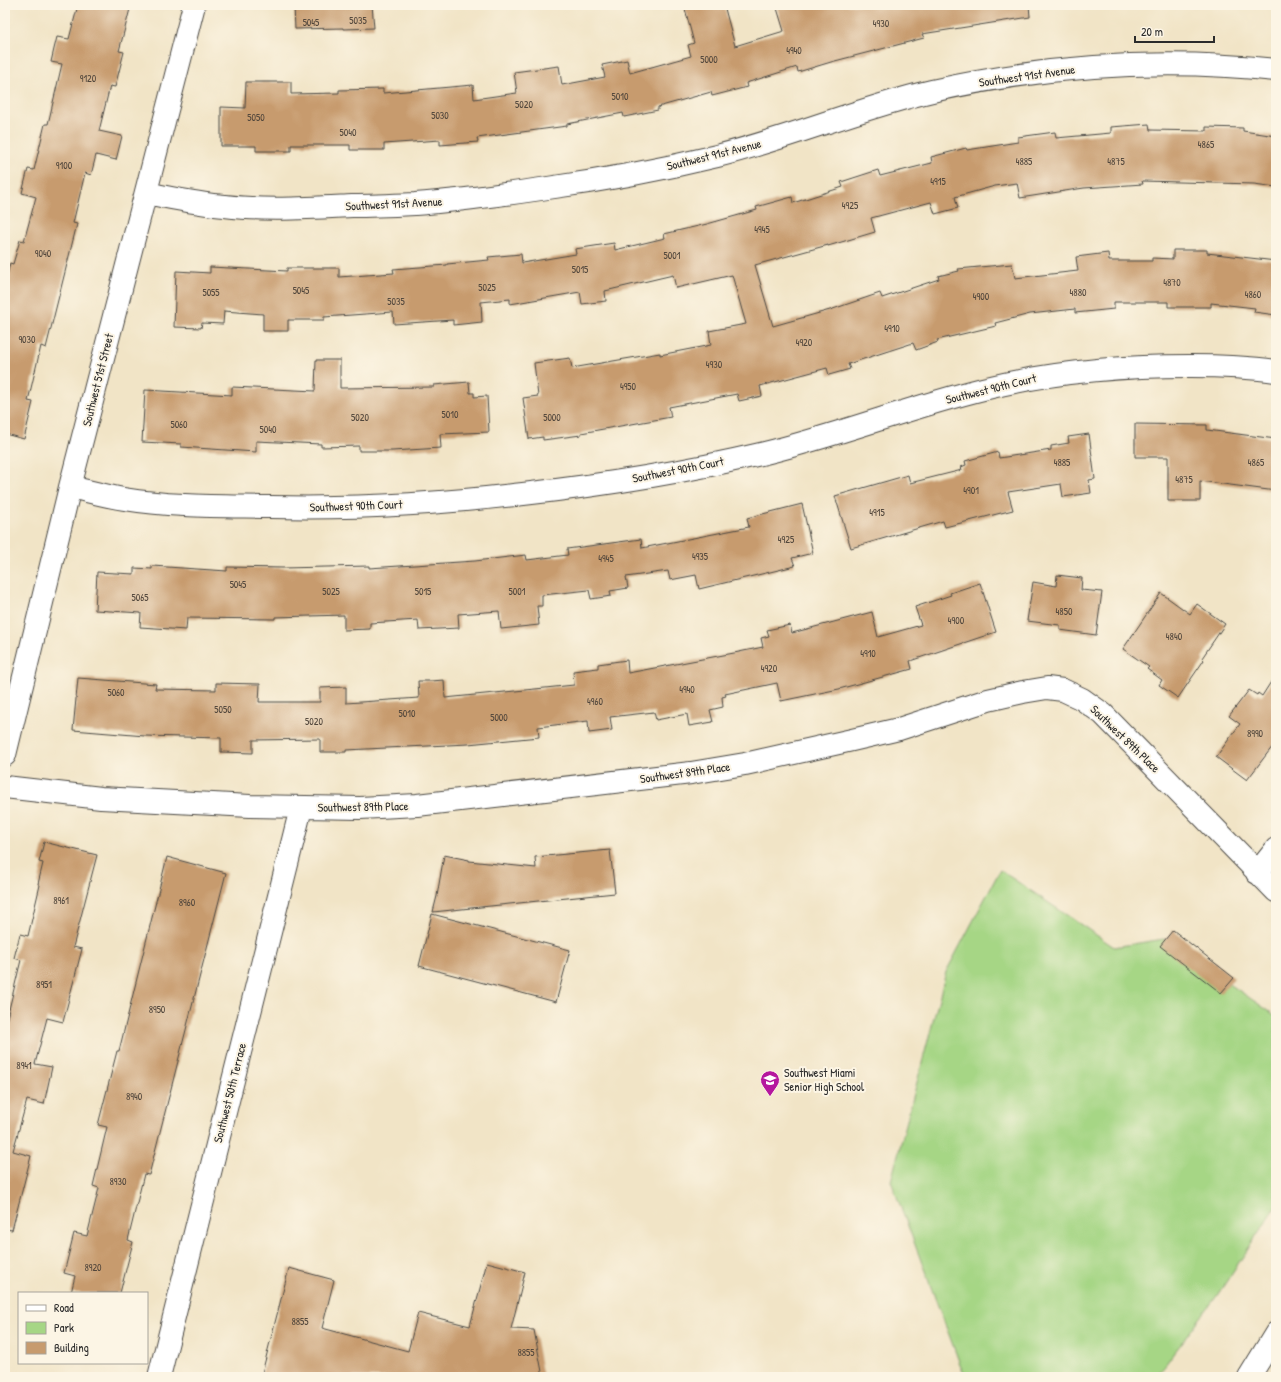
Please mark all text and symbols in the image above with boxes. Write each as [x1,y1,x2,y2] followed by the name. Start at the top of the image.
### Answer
[349,14,367,27] house number: 5035
[303,16,320,29] house number: 5045
[873,17,890,30] house number: 4930
[1135,18,1214,44] scale bar
[1141,23,1163,40] text: 20 m
[786,44,802,57] house number: 4940
[700,53,718,66] house number: 5000
[978,60,1076,91] street label: Southwest 91st Avenue
[80,72,97,85] house number: 9120
[612,90,629,103] house number: 5010
[515,98,533,111] house number: 5020
[431,109,449,122] house number: 5030
[247,111,265,124] house number: 5050
[340,126,357,139] house number: 5040
[665,134,763,174] street label: Southwest 91st Avenue
[1198,138,1215,151] house number: 4865
[1016,155,1033,168] house number: 4885
[1107,155,1125,168] house number: 4875
[56,159,73,172] house number: 9100
[930,175,946,188] house number: 4915
[345,192,443,215] street label: Southwest 91st Avenue
[842,199,859,212] house number: 4925
[754,223,770,236] house number: 4945
[35,247,52,260] house number: 9040
[664,249,681,262] house number: 5001
[572,263,589,276] house number: 5015
[1163,276,1181,289] house number: 4870
[478,281,497,294] house number: 5025
[293,284,310,297] house number: 5045
[202,286,220,299] house number: 5055
[1070,286,1087,299] house number: 4880
[1245,288,1262,301] house number: 4860
[973,290,990,303] house number: 4900
[387,295,405,308] house number: 5035
[884,322,900,335] house number: 4910
[78,331,117,428] street label: Southwest 51st Street
[18,333,36,346] house number: 9030
[796,336,813,349] house number: 4920
[706,358,723,371] house number: 4930
[944,369,1039,408] street label: Southwest 90th Court
[620,380,637,393] house number: 4950
[442,408,459,421] house number: 5010
[351,411,369,424] house number: 5020
[543,411,561,424] house number: 5000
[170,418,188,431] house number: 5060
[260,423,277,436] house number: 5040
[631,452,726,487] street label: Southwest 90th Court
[1054,456,1071,469] house number: 4885
[1248,456,1265,469] house number: 4865
[1175,473,1193,486] house number: 4875
[963,484,979,497] house number: 4901
[309,495,404,516] street label: Southwest 90th Court
[869,506,885,519] house number: 4915
[778,533,795,546] house number: 4925
[692,550,709,563] house number: 4935
[598,552,614,565] house number: 4945
[230,578,247,591] house number: 5045
[322,585,341,598] house number: 5025
[415,585,432,598] house number: 5015
[509,585,526,598] house number: 5001
[132,591,149,604] house number: 5065
[1056,605,1073,618] house number: 4850
[948,614,965,627] house number: 4900
[1166,630,1183,643] house number: 4840
[860,647,876,660] house number: 4910
[761,662,778,675] house number: 4920
[679,683,695,696] house number: 4940
[107,686,125,699] house number: 5060
[587,695,603,708] house number: 4960
[1087,701,1164,776] street label: Southwest 89th Place
[214,703,232,716] house number: 5050
[399,707,416,720] house number: 5010
[490,711,508,724] house number: 5000
[305,715,323,728] house number: 5020
[1247,727,1264,740] house number: 8990
[639,758,731,787] street label: Southwest 89th Place
[317,797,409,816] street label: Southwest 89th Place
[53,894,69,907] house number: 8961
[179,896,196,909] house number: 8960
[36,978,52,991] house number: 8951
[149,1003,166,1016] house number: 8950
[209,1041,250,1145] street label: Southwest 50th Terrace
[16,1059,32,1072] house number: 8941
[784,1064,865,1095] place label: Southwest Miami Senior High School
[759,1069,781,1097] school or university icon: Southwest Miami Senior High School
[126,1090,143,1103] house number: 8940
[110,1175,127,1188] house number: 8930
[84,1261,102,1274] house number: 8920
[18,1292,148,1364] legend
[54,1299,74,1316] text: Road
[291,1315,309,1328] house number: 8855
[54,1319,74,1336] text: Park
[54,1339,89,1356] text: Building
[517,1346,535,1359] house number: 8855

